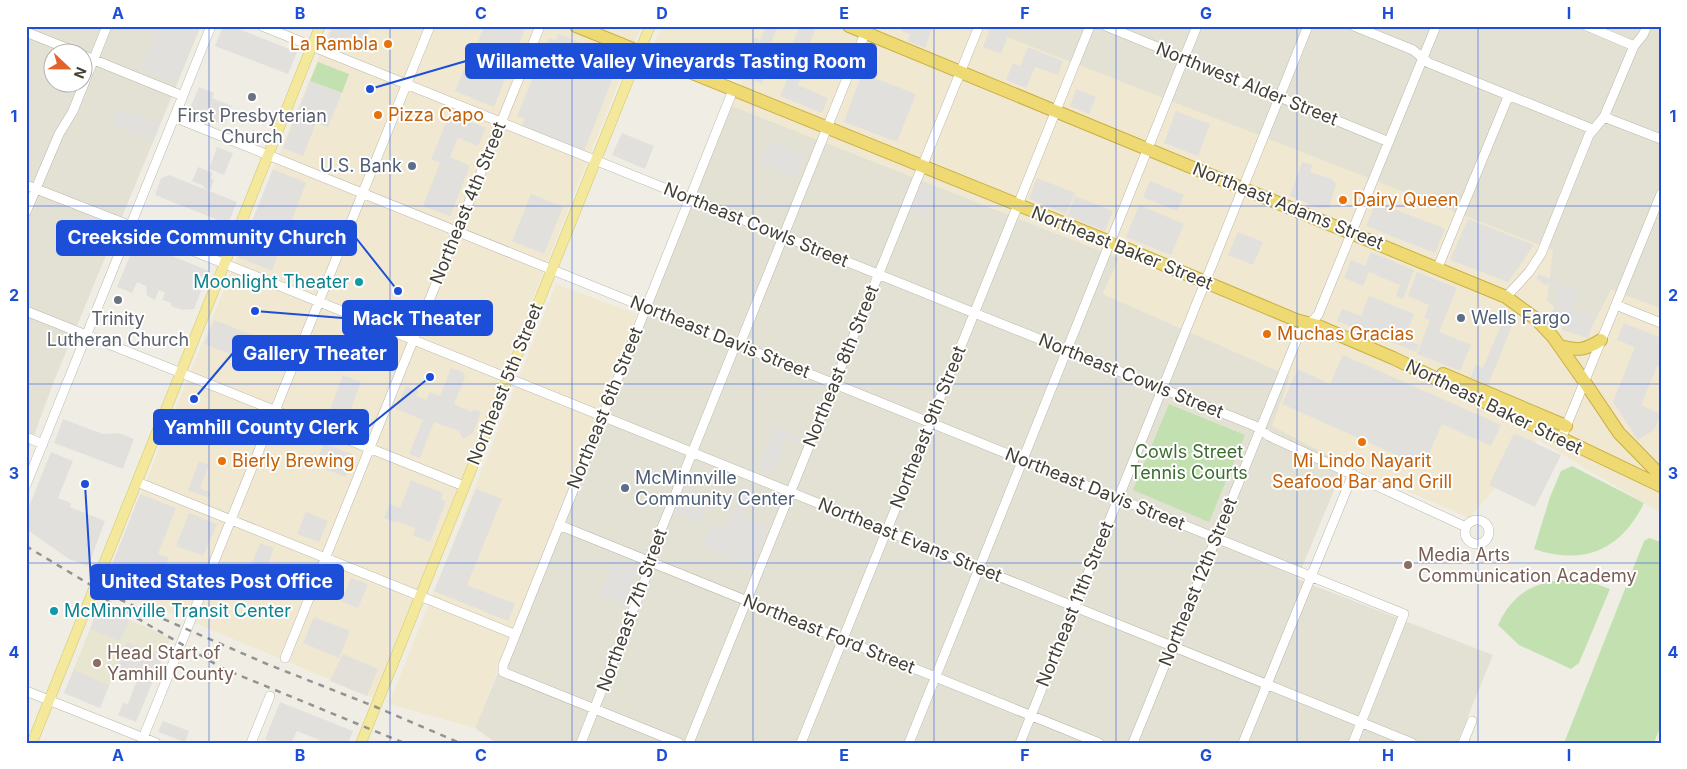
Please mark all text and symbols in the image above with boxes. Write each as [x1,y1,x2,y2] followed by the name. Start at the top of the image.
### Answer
[112,3,124,23] text: A
[295,3,305,23] text: B
[475,3,487,23] text: C
[656,3,668,23] text: D
[839,3,849,23] text: E
[1020,3,1030,23] text: F
[1200,3,1212,23] text: G
[1382,3,1394,23] text: H
[1567,3,1571,23] text: I
[290,33,378,54] place label: La Rambla
[1153,37,1341,130] street label: Northwest Alder Street
[382,38,394,50] marker: La Rambla
[42,42,92,92] north arrow
[466,44,876,78] callout: Willamette Valley Vineyards Tasting Room
[476,50,866,73] text: Willamette Valley Vineyards Tasting Room
[71,65,90,81] text: N
[246,91,258,103] marker: First Presbyterian Church
[388,104,484,125] place label: Pizza Capo
[177,105,327,147] place label: First Presbyterian Church
[11,106,17,126] text: 1
[1670,106,1676,126] text: 1
[372,109,384,121] marker: Pizza Capo
[425,118,510,287] street label: Northeast 4th Street
[320,155,402,176] place label: U.S. Bank
[1190,158,1387,253] street label: Northeast Adams Street
[406,160,418,172] marker: U.S. Bank
[661,178,852,271] street label: Northeast Cowls Street
[1353,189,1459,210] place label: Dairy Queen
[1337,194,1349,206] marker: Dairy Queen
[1028,202,1216,294] street label: Northeast Baker Street
[57,221,356,255] callout: Creekside Community Church
[67,226,347,249] text: Creekside Community Church
[193,271,349,292] place label: Moonlight Theater
[353,276,365,288] marker: Moonlight Theater
[798,282,883,450] street label: Northeast 8th Street
[9,285,19,305] text: 2
[1668,285,1678,305] text: 2
[627,291,813,382] street label: Northeast Davis Street
[112,294,124,306] marker: Trinity Lutheran Church
[462,300,547,468] street label: Northeast 5th Street
[343,301,492,335] callout: Mack Theater
[353,307,481,330] text: Mack Theater
[1471,307,1570,328] place label: Wells Fargo
[47,308,189,350] place label: Trinity Lutheran Church
[1455,312,1467,324] marker: Wells Fargo
[1277,323,1414,344] place label: Muchas Gracias
[562,324,647,492] street label: Northeast 6th Street
[1261,328,1273,340] marker: Muchas Gracias
[1036,329,1227,422] street label: Northeast Cowls Street
[233,336,397,370] callout: Gallery Theater
[243,342,387,365] text: Gallery Theater
[885,343,970,511] street label: Northeast 9th Street
[1403,355,1586,458] street label: Northeast Baker Street
[154,410,368,444] callout: Yamhill County Clerk
[164,416,358,439] text: Yamhill County Clerk
[1356,436,1368,448] marker: Mi Lindo Nayarit Seafood Bar and Grill
[1130,441,1248,483] park label: Cowls Street Tennis Courts
[1002,443,1188,534] street label: Northeast Davis Street
[232,450,355,471] place label: Bierly Brewing
[1272,450,1452,492] place label: Mi Lindo Nayarit Seafood Bar and Grill
[216,455,228,467] marker: Bierly Brewing
[9,463,19,483] text: 3
[1668,463,1678,483] text: 3
[635,467,795,509] place label: McMinnville Community Center
[619,482,631,494] marker: McMinnville Community Center
[815,493,1005,586] street label: Northeast Evans Street
[1154,494,1241,669] street label: Northeast 12th Street
[1032,518,1117,690] street label: Northeast 11th Street
[592,525,671,694] street label: Northeast 7th Street
[1418,544,1637,586] place label: Media Arts Communication Academy
[1402,559,1414,571] marker: Media Arts Communication Academy
[91,565,343,599] callout: United States Post Office
[101,570,333,593] text: United States Post Office
[740,589,918,678] street label: Northeast Ford Street
[64,600,291,621] place label: McMinnville Transit Center
[48,605,60,617] marker: McMinnville Transit Center
[9,642,20,662] text: 4
[107,642,234,684] place label: Head Start of Yamhill County
[1668,642,1679,662] text: 4
[91,657,103,669] marker: Head Start of Yamhill County
[112,745,124,765] text: A
[295,745,305,765] text: B
[475,745,487,765] text: C
[656,745,668,765] text: D
[839,745,849,765] text: E
[1020,745,1030,765] text: F
[1200,745,1212,765] text: G
[1382,745,1394,765] text: H
[1567,745,1571,765] text: I

